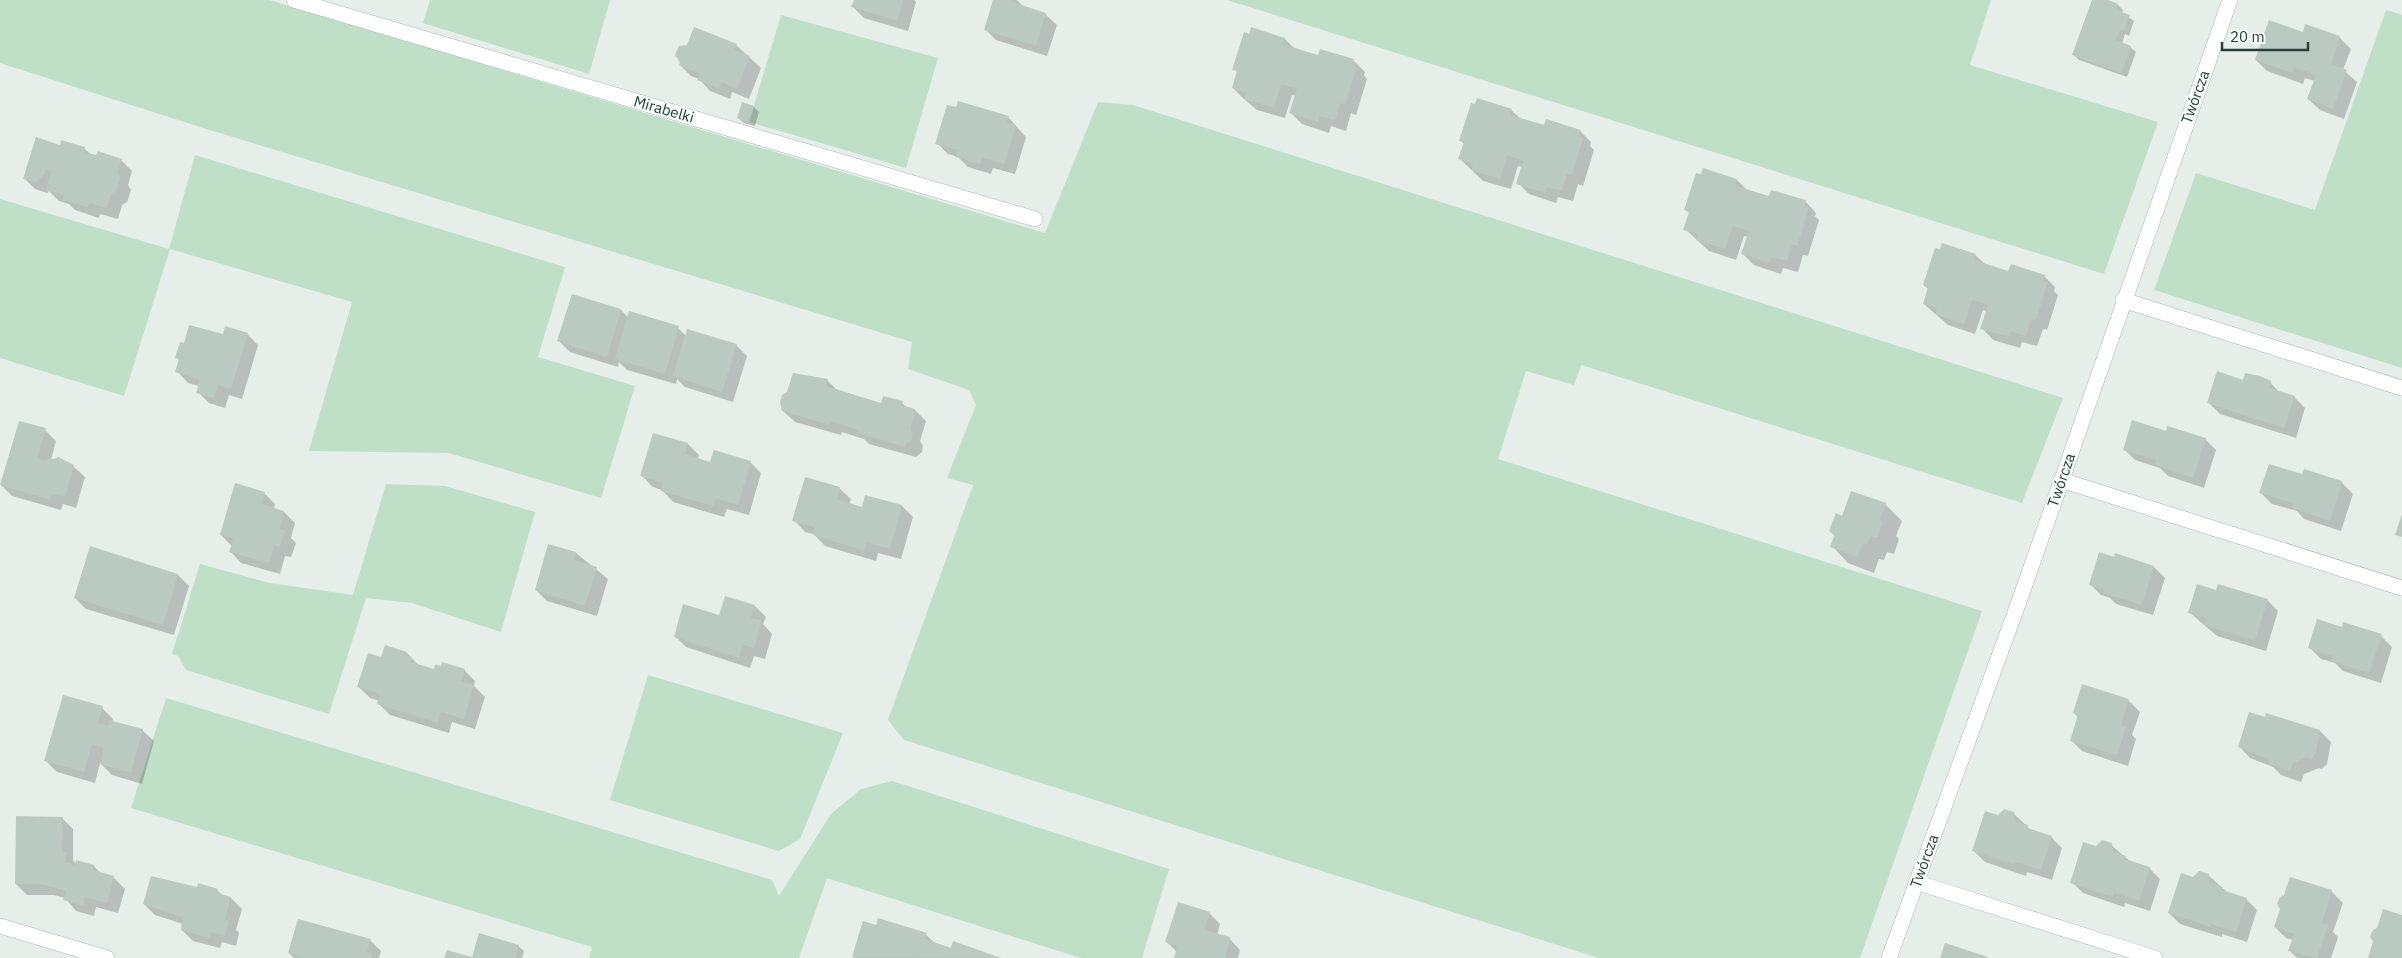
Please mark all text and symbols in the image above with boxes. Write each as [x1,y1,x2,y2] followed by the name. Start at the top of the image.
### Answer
[2222,20,2308,52] scale bar
[2230,27,2265,46] text: 20 m
[2177,68,2213,126] street label: Twórcza
[632,91,696,127] street label: Mirabelki
[2043,451,2079,509] street label: Twórcza
[1906,832,1942,890] street label: Twórcza

